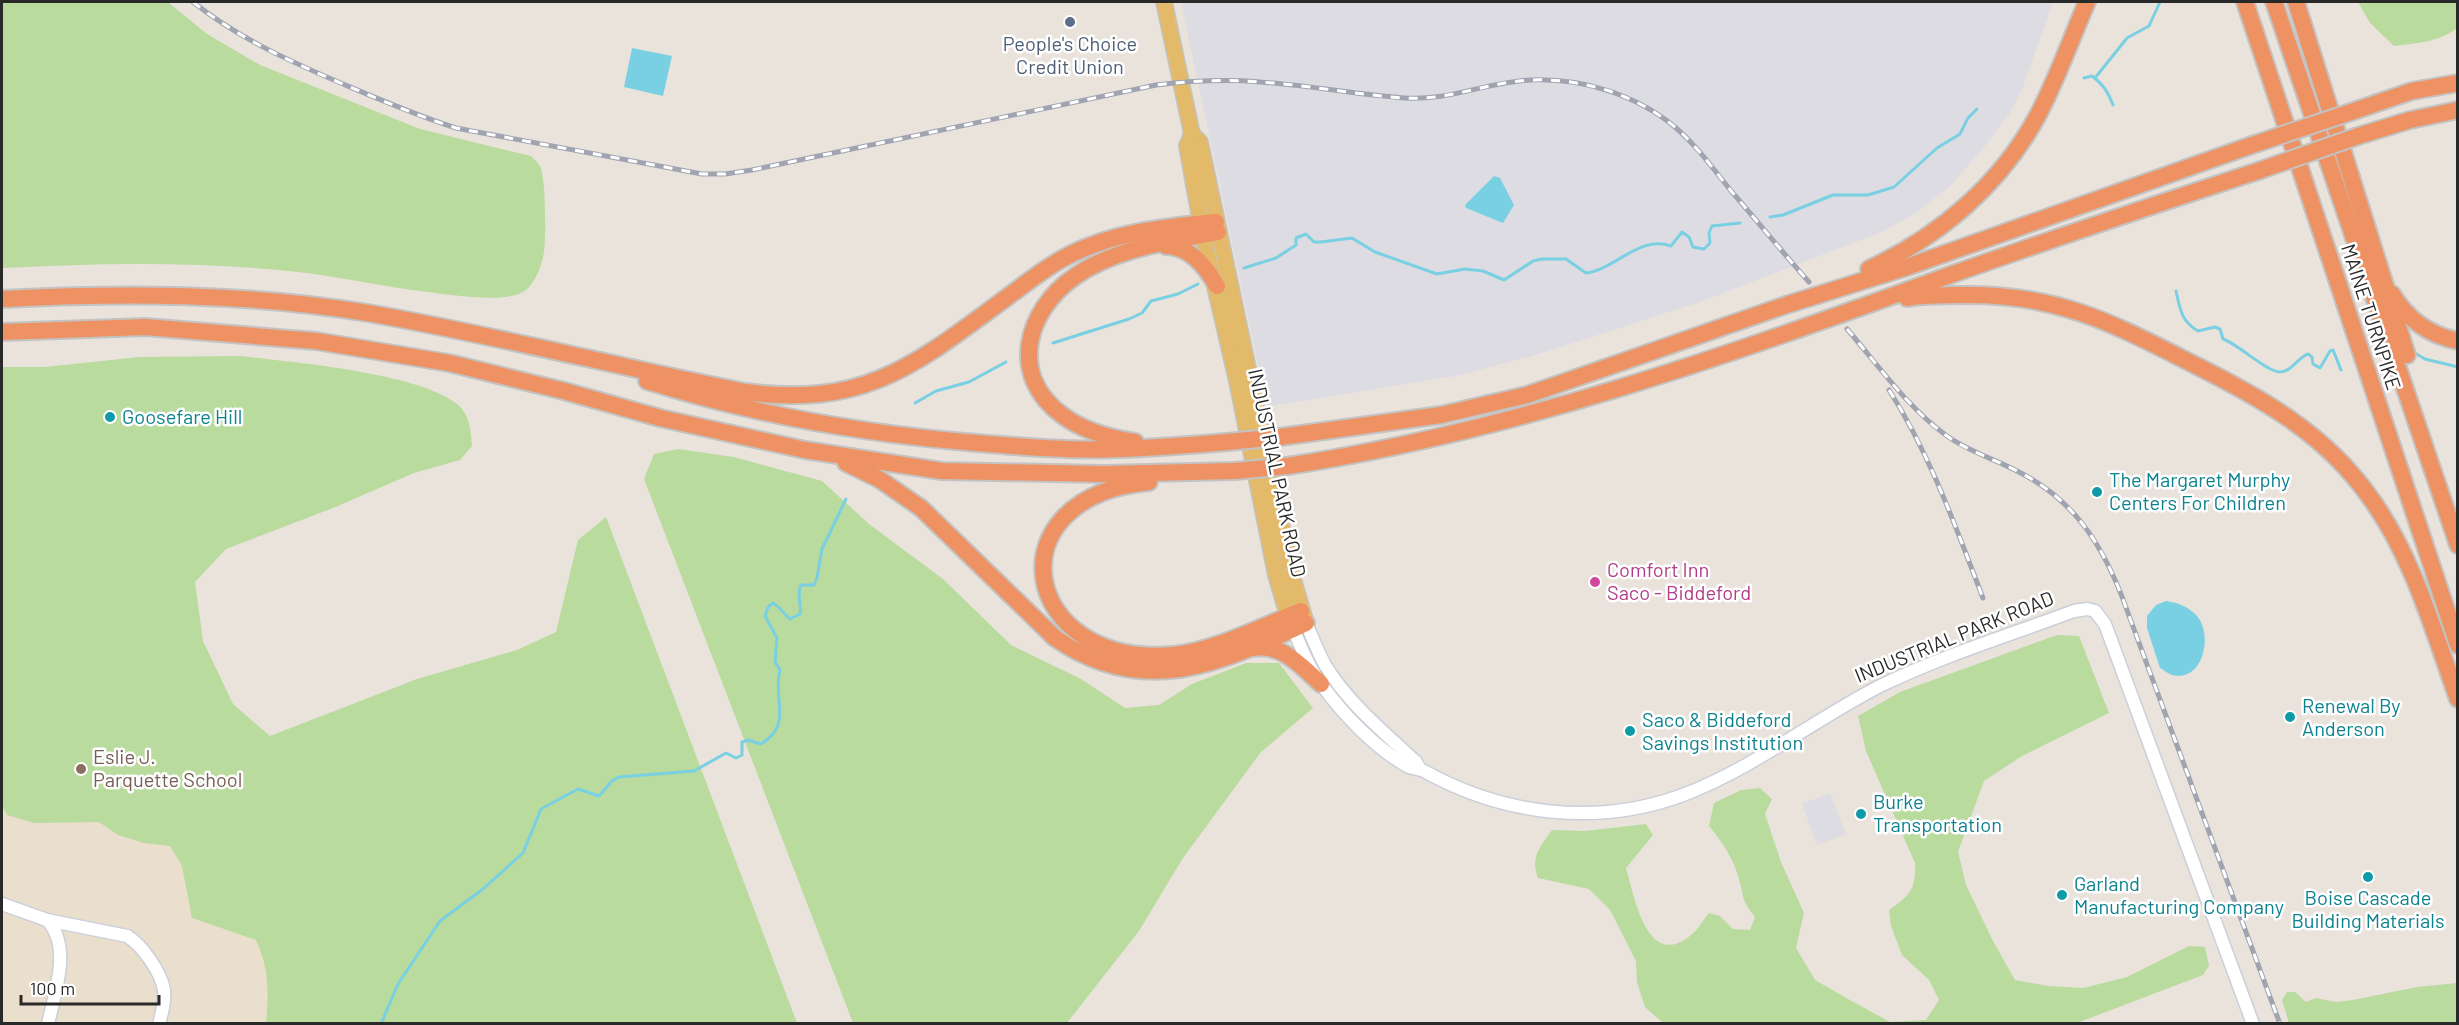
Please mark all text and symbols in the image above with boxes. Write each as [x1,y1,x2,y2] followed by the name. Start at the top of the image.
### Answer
[1063,15,1077,29] marker: People's Choice Credit Union
[1003,31,1137,78] place label: People's Choice Credit Union
[2337,241,2407,393] street label: MAINE TURNPIKE
[1244,366,1312,579] street label: INDUSTRIAL PARK ROAD
[122,404,242,428] place label: Goosefare Hill
[103,410,117,424] marker: Goosefare Hill
[2109,467,2290,514] place label: The Margaret Murphy Centers For Children
[2090,485,2104,499] marker: The Margaret Murphy Centers For Children
[1607,557,1751,604] place label: Comfort Inn Saco - Biddeford
[1588,575,1602,589] marker: Comfort Inn Saco - Biddeford
[1851,585,2057,687] street label: INDUSTRIAL PARK ROAD
[2302,693,2401,740] place label: Renewal By Anderson
[1642,707,1803,754] place label: Saco & Biddeford Savings Institution
[2283,710,2297,724] marker: Renewal By Anderson
[1623,724,1637,738] marker: Saco & Biddeford Savings Institution
[93,744,242,791] place label: Eslie J. Parquette School
[74,762,88,776] marker: Eslie J. Parquette School
[1873,789,2002,836] place label: Burke Transportation
[1854,807,1868,821] marker: Burke Transportation
[2361,870,2375,884] marker: Boise Cascade Building Materials
[2074,871,2284,918] place label: Garland Manufacturing Company
[2291,885,2445,932] place label: Boise Cascade Building Materials
[2055,888,2069,902] marker: Garland Manufacturing Company
[21,968,159,1006] scale bar
[30,977,75,999] text: 100 m

